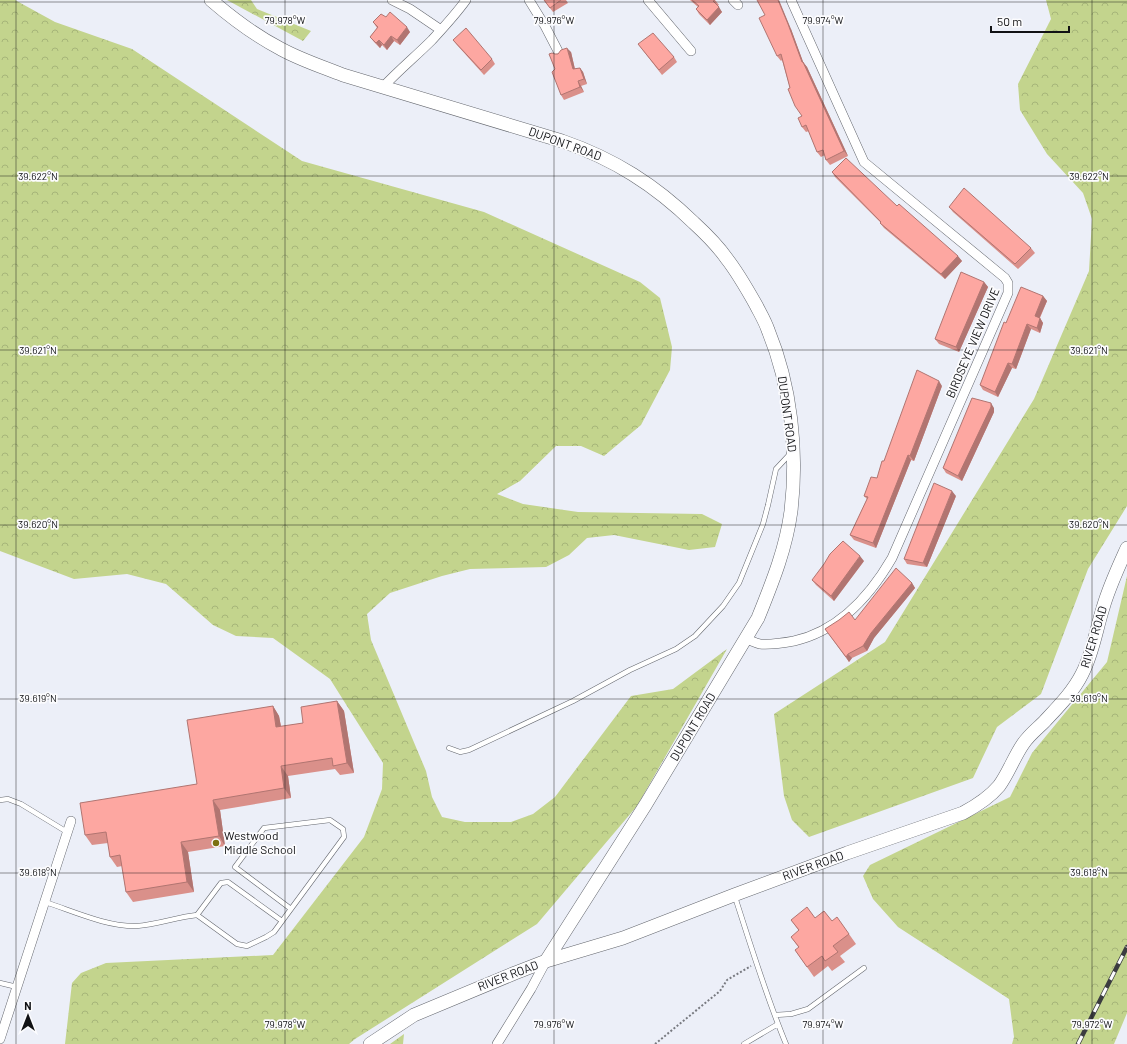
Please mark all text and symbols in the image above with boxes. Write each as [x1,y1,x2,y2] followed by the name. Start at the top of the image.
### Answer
[991,8,1069,34] scale bar
[265,14,305,26] text: 79.978°W
[534,14,574,26] text: 79.976°W
[803,14,844,26] text: 79.974°W
[997,14,1022,28] text: 50 m
[527,123,604,163] street label: DUPONT ROAD
[18,170,58,182] text: 39.622°N
[1069,170,1109,182] text: 39.622°N
[942,285,1002,400] street label: BIRDSEYE VIEW DRIVE
[19,344,57,356] text: 39.621°N
[1070,344,1108,356] text: 39.621°N
[776,375,800,453] street label: DUPONT ROAD
[18,518,58,530] text: 39.620°N
[1069,518,1109,530] text: 39.620°N
[1077,604,1109,669] street label: RIVER ROAD
[666,690,718,763] street label: DUPONT ROAD
[19,692,57,704] text: 39.619°N
[1070,692,1108,704] text: 39.619°N
[224,828,296,856] place label: Westwood Middle School
[211,838,221,848] marker: Westwood Middle School
[780,848,845,883] street label: RIVER ROAD
[19,866,57,878] text: 39.618°N
[1070,866,1108,878] text: 39.618°N
[475,957,540,993] street label: RIVER ROAD
[8,996,48,1036] north arrow
[24,999,32,1012] text: N
[265,1018,305,1030] text: 79.978°W
[534,1018,574,1030] text: 79.976°W
[803,1018,844,1030] text: 79.974°W
[1072,1018,1113,1030] text: 79.972°W

